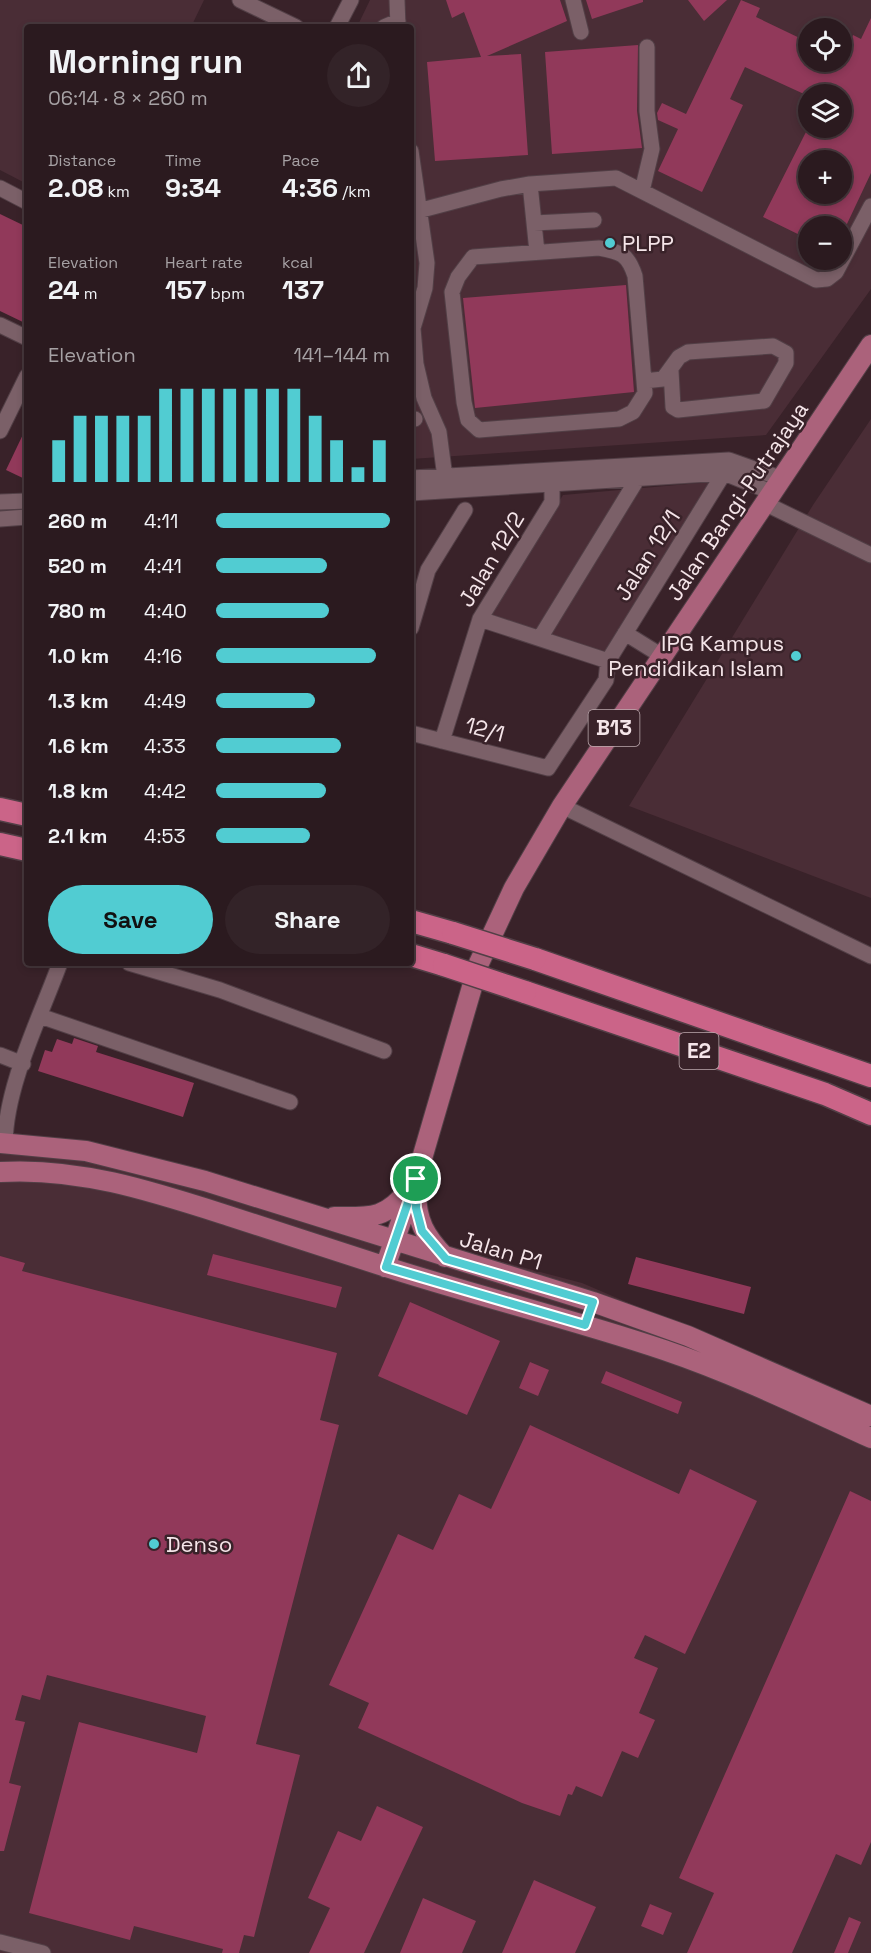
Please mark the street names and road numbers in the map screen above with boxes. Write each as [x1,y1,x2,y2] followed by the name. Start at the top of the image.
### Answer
[660,396,814,606] street label: Jalan Bangi-Putrajaya
[608,504,686,606] street label: Jalan 12/1
[452,506,530,612] street label: Jalan 12/2
[462,710,508,748] street label: 12/1
[588,710,640,746] road number: B13
[680,1033,718,1069] road number: E2
[456,1224,546,1276] street label: Jalan P1

